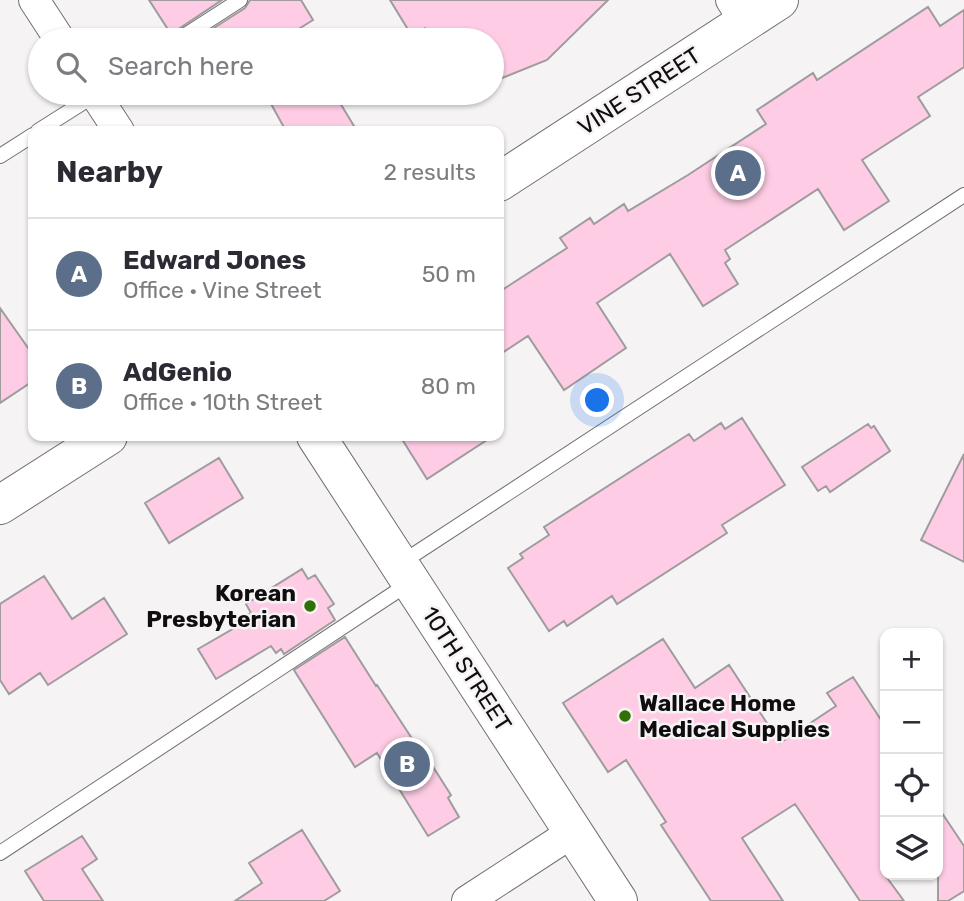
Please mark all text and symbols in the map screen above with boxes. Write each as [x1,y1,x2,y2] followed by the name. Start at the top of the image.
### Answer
[28,28,504,105] search box
[572,41,706,141] street label: VINE STREET
[52,48,90,86] icon: search
[108,51,254,82] text: Search here
[715,147,761,199] pin: A
[56,154,163,190] text: Nearby
[384,158,476,186] text: 2 results
[123,245,306,276] text: Edward Jones
[71,260,87,288] text: A
[422,260,476,288] text: 50 m
[123,276,322,304] text: Office · Vine Street
[123,357,232,388] text: AdGenio
[71,372,87,400] text: B
[421,372,476,400] text: 80 m
[580,383,614,417] your location
[123,388,322,416] text: Office · 10th Street
[146,579,296,633] place label: Korean Presbyterian
[302,598,318,614] marker: Korean Presbyterian
[416,601,518,737] street label: 10TH STREET
[880,628,943,880] map controls
[880,628,943,691] button: +
[639,689,830,743] place label: Wallace Home Medical Supplies
[880,691,943,754] button: −
[617,708,633,724] marker: Wallace Home Medical Supplies
[384,738,430,790] pin: B
[880,754,943,817] button: locate
[880,817,943,880] button: layers

